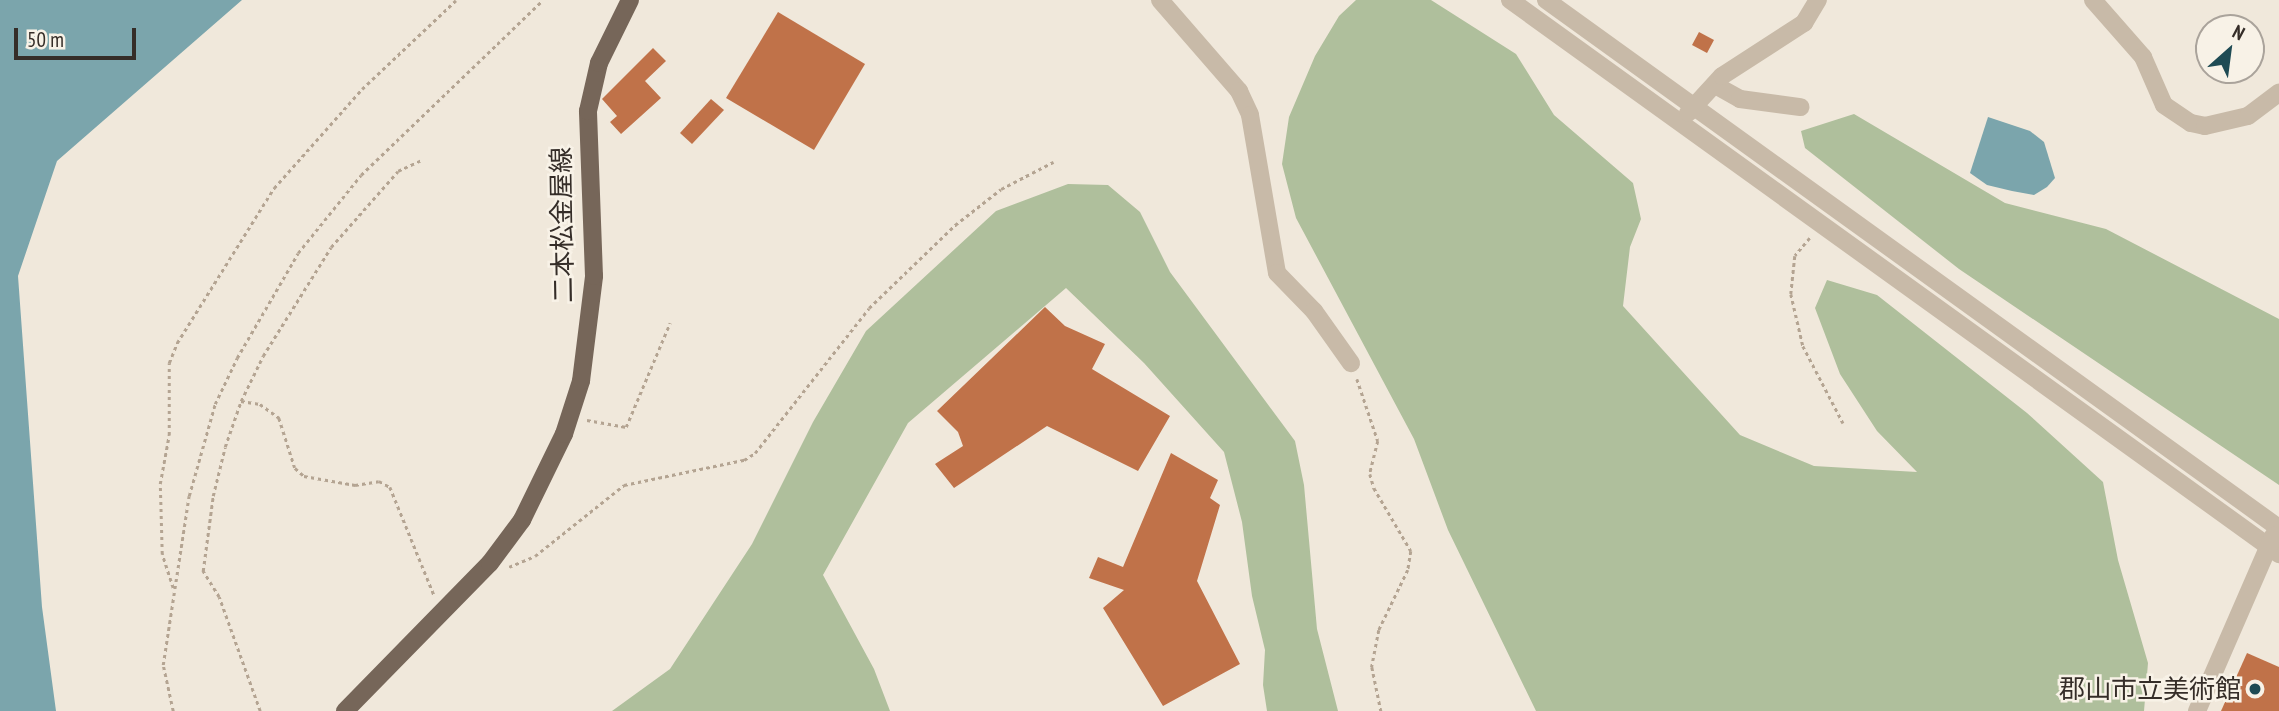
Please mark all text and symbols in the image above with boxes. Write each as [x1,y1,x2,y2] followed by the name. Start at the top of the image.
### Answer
[18,14,140,58] scale bar
[2195,14,2265,84] north arrow
[2229,19,2249,45] text: N
[27,26,64,53] text: 50 m
[545,147,579,303] street label: 二本松金屋線
[2059,673,2241,705] place label: 郡山市立美術館
[2247,681,2263,697] marker: 郡山市立美術館

